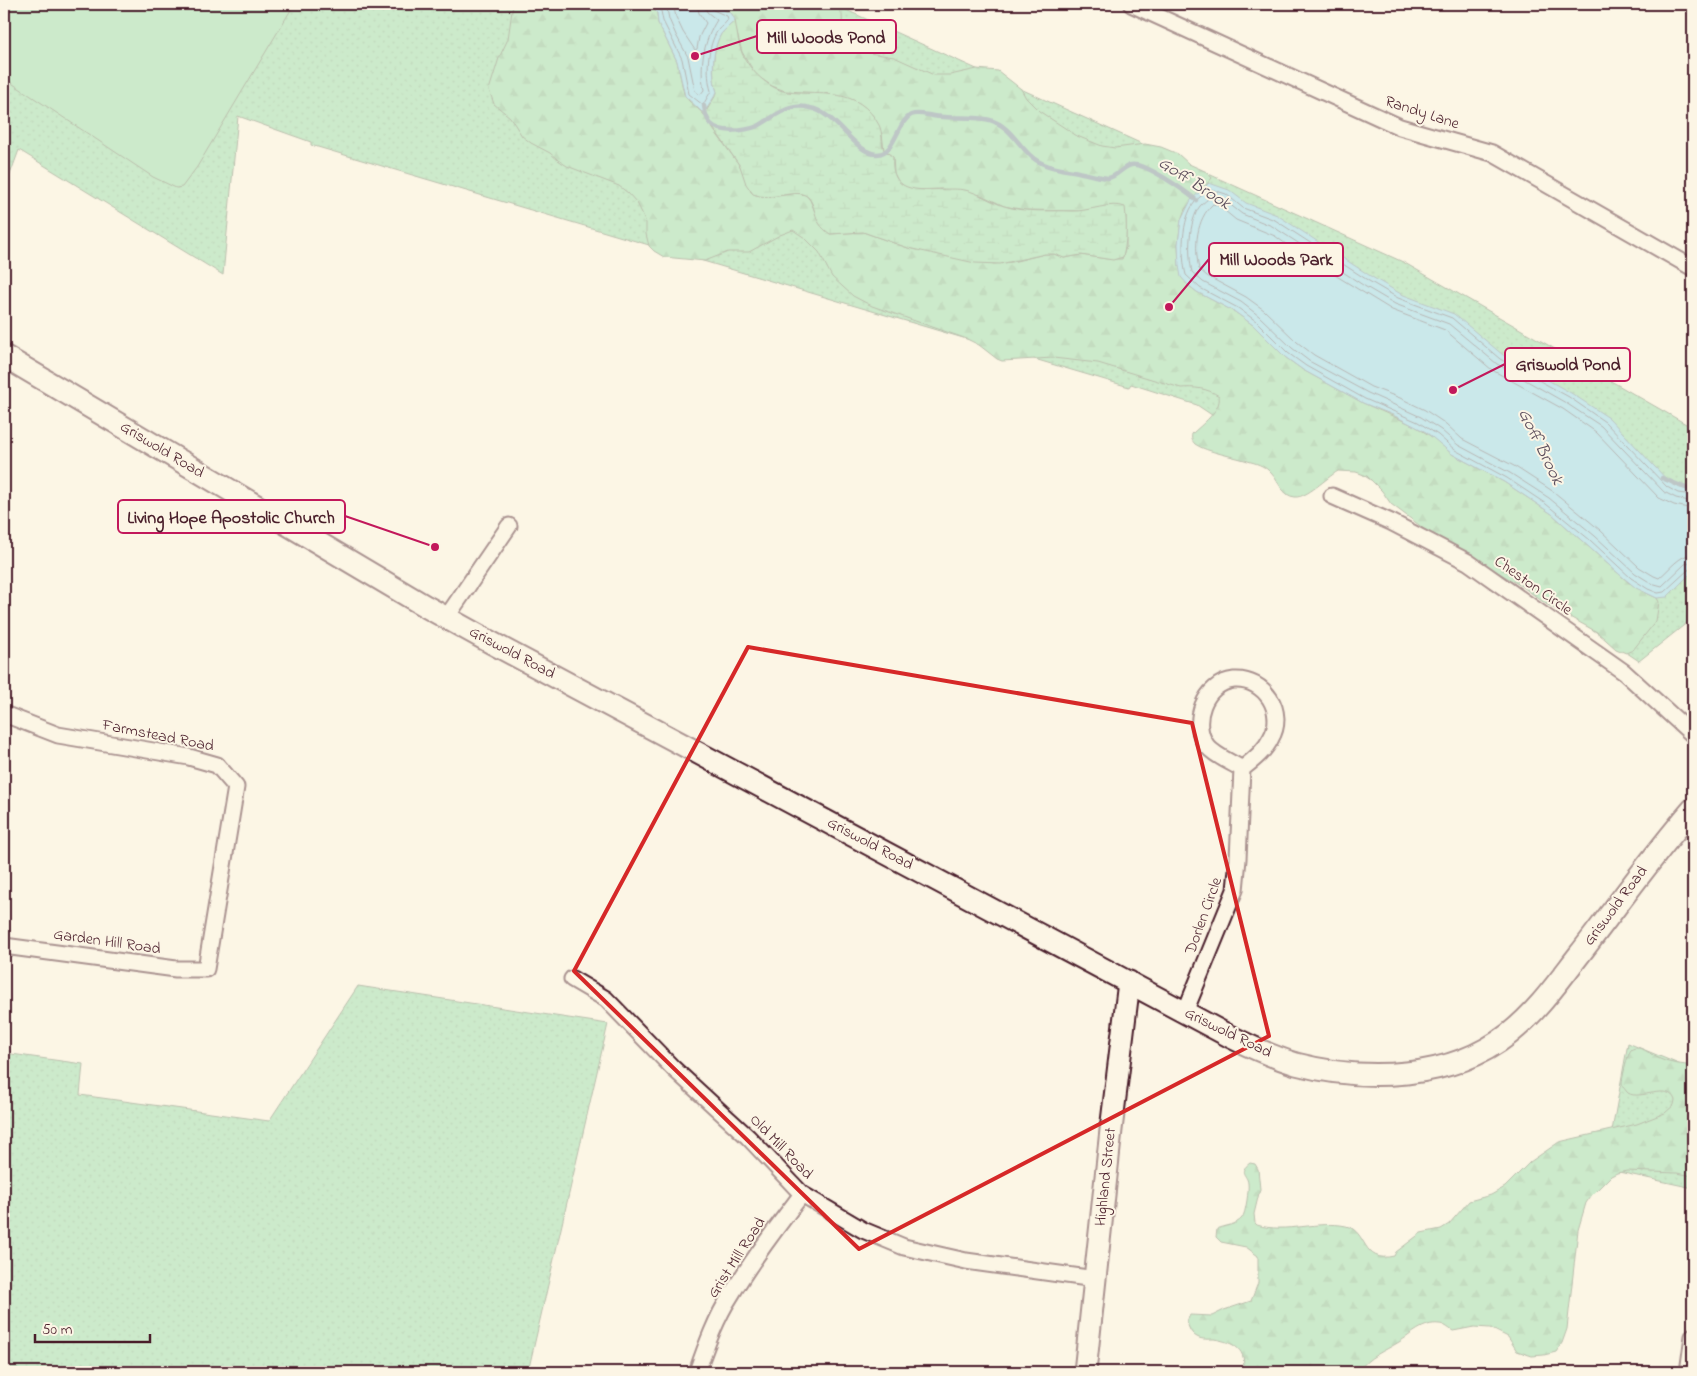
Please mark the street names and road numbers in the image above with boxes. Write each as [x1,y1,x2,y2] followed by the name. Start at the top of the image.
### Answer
[1382,90,1463,137] street label: Randy Lane
[115,415,209,485] street label: Griswold Road
[1489,550,1578,622] street label: Cheston Circle
[465,620,559,686] street label: Griswold Road
[99,713,216,759] street label: Farmstead Road
[823,811,917,877] street label: Griswold Road
[1578,861,1654,951] street label: Griswold Road
[1179,873,1229,959] street label: Dorlen Circle
[52,923,162,961] street label: Garden Hill Road
[1180,1001,1276,1065] street label: Griswold Road
[744,1109,818,1185] street label: Old Mill Road
[1089,1126,1123,1227] street label: Highland Street
[702,1213,772,1303] street label: Grist Mill Road

